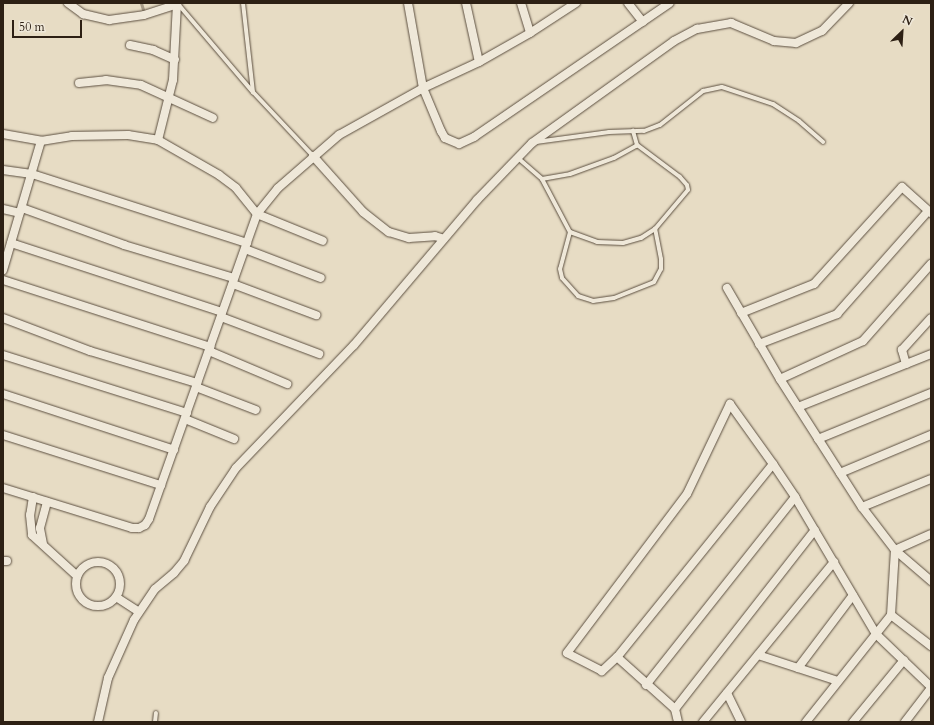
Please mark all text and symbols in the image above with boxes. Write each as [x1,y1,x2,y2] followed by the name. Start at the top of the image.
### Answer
[14,12,84,38] scale bar
[882,12,922,52] north arrow
[900,12,915,29] text: N
[19,19,45,35] text: 50 m

